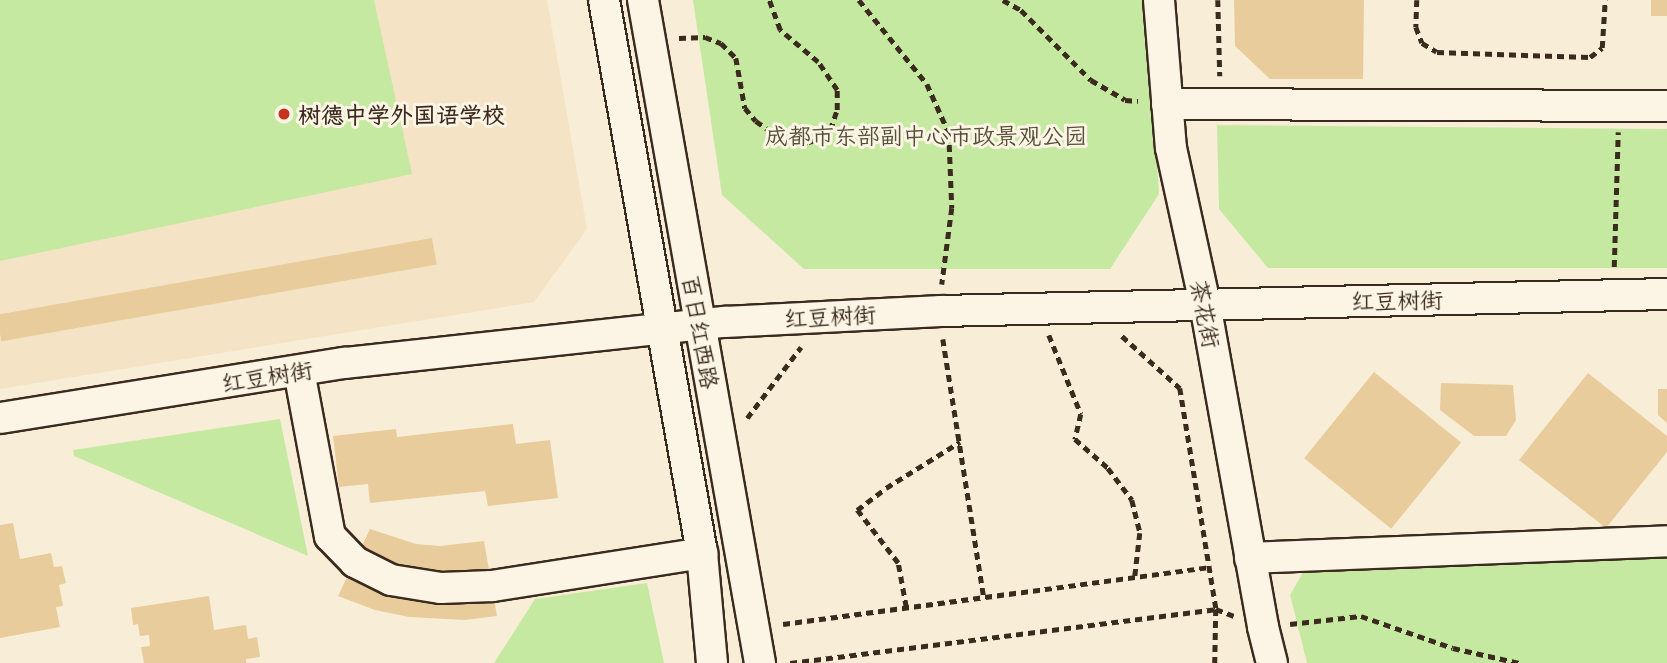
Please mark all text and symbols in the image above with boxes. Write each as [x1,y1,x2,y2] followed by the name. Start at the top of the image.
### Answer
[298,100,505,128] place label: 树德中学外国语学校
[276,106,292,122] marker: 树德中学外国语学校
[765,121,1087,149] park label: 成都市东部副中心市政景观公园
[677,273,725,391] street label: 百日红西路
[1186,278,1226,350] street label: 茶花街
[1351,285,1443,315] street label: 红豆树街
[783,300,877,332] street label: 红豆树街
[219,355,315,397] street label: 红豆树街

